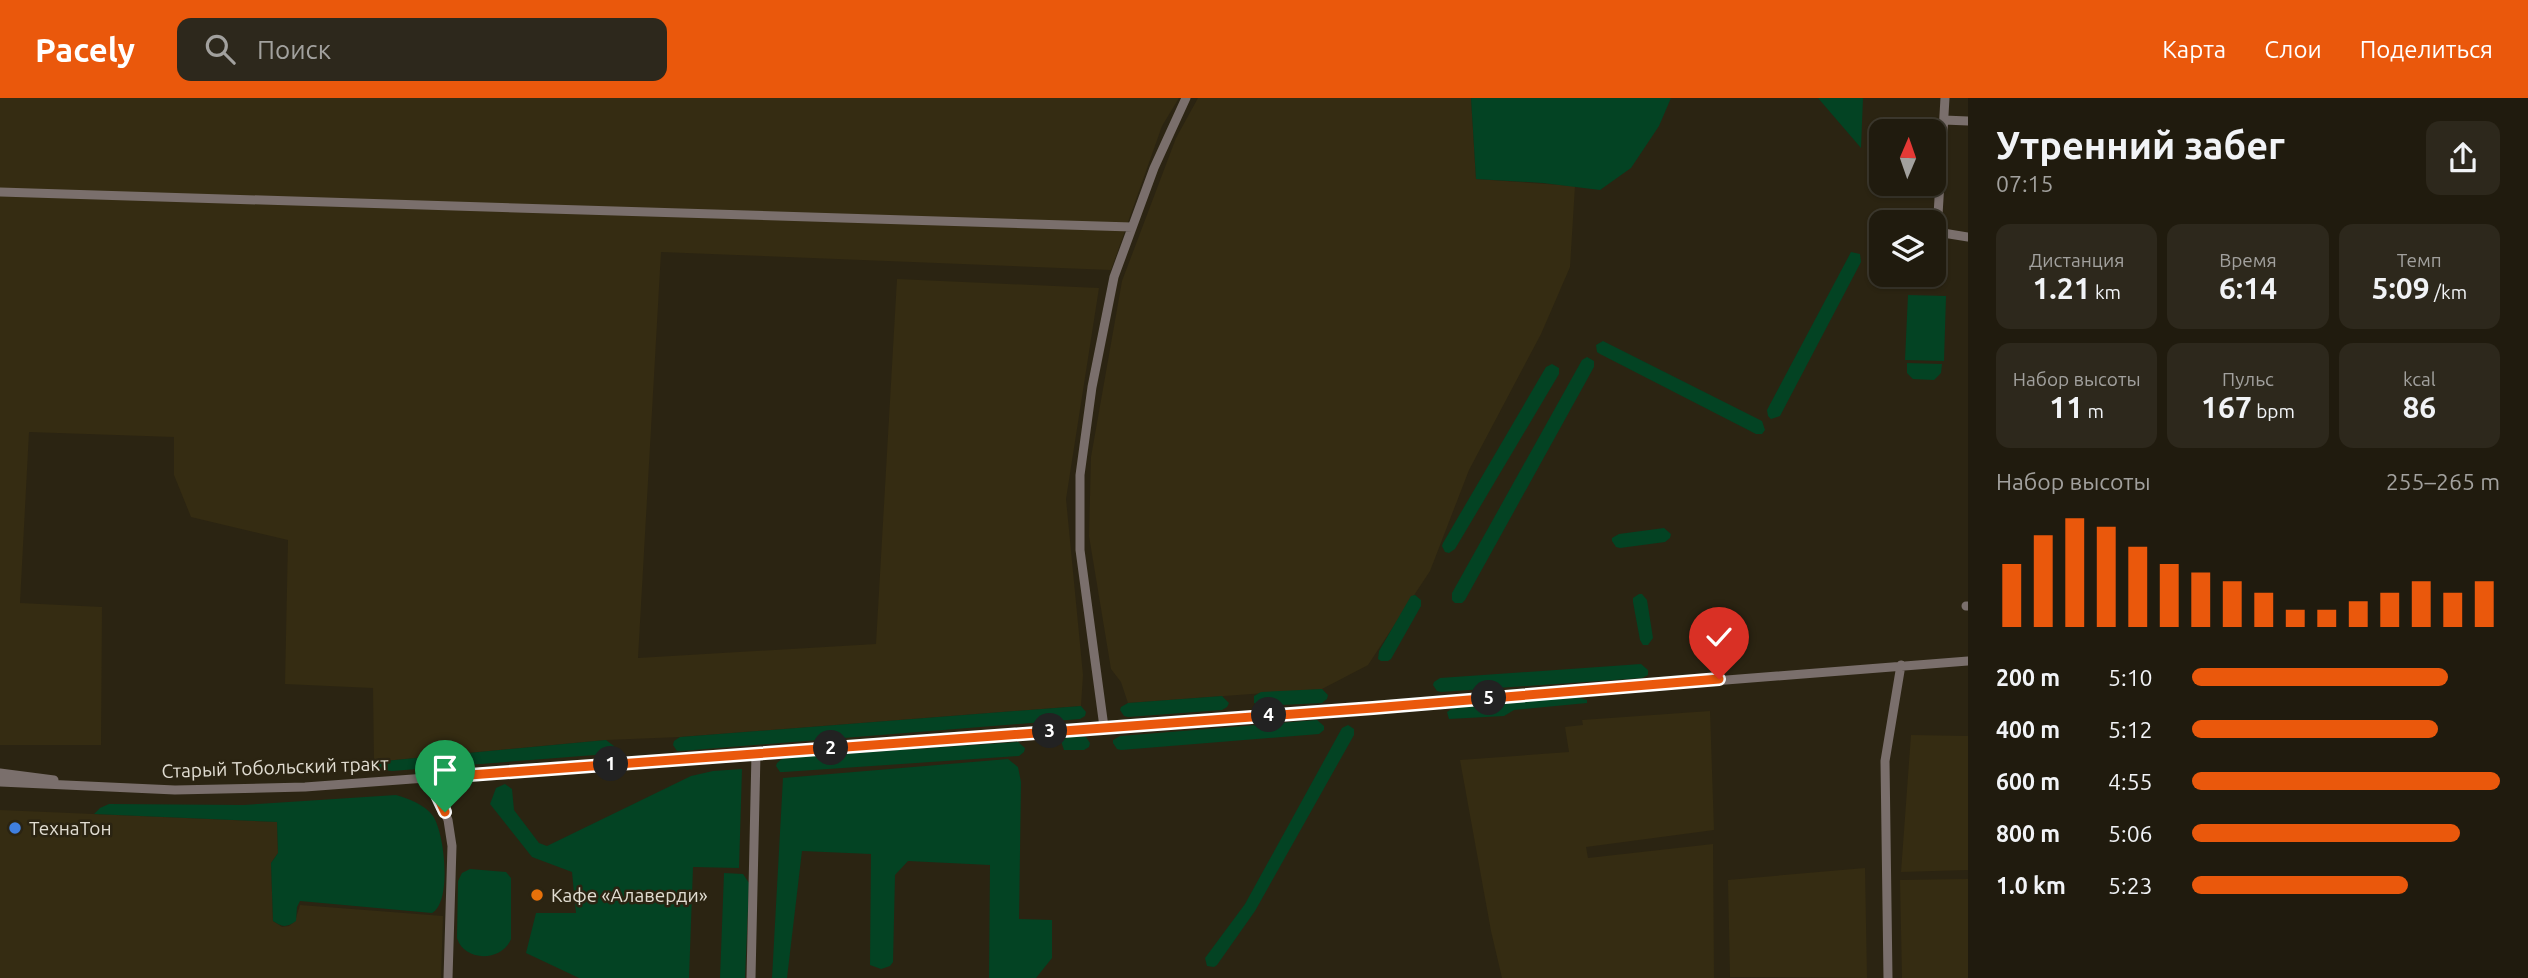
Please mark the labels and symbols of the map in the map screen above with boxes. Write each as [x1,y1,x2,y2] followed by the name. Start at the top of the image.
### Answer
[1869,119,1946,196] north arrow
[1689,607,1749,679] pin
[1472,680,1506,716] pin: 5
[1252,698,1286,732] pin: 4
[1032,714,1068,748] pin: 3
[814,730,848,766] pin: 2
[415,740,475,812] pin
[594,746,628,782] pin: 1
[161,752,390,782] street label: Старый Тобольский тракт
[29,817,112,839] place label: ТехнаТон
[7,820,23,836] marker: ТехнаТон
[551,884,708,906] place label: Кафе «Алаверди»
[529,887,545,903] marker: Кафе «Алаверди»

